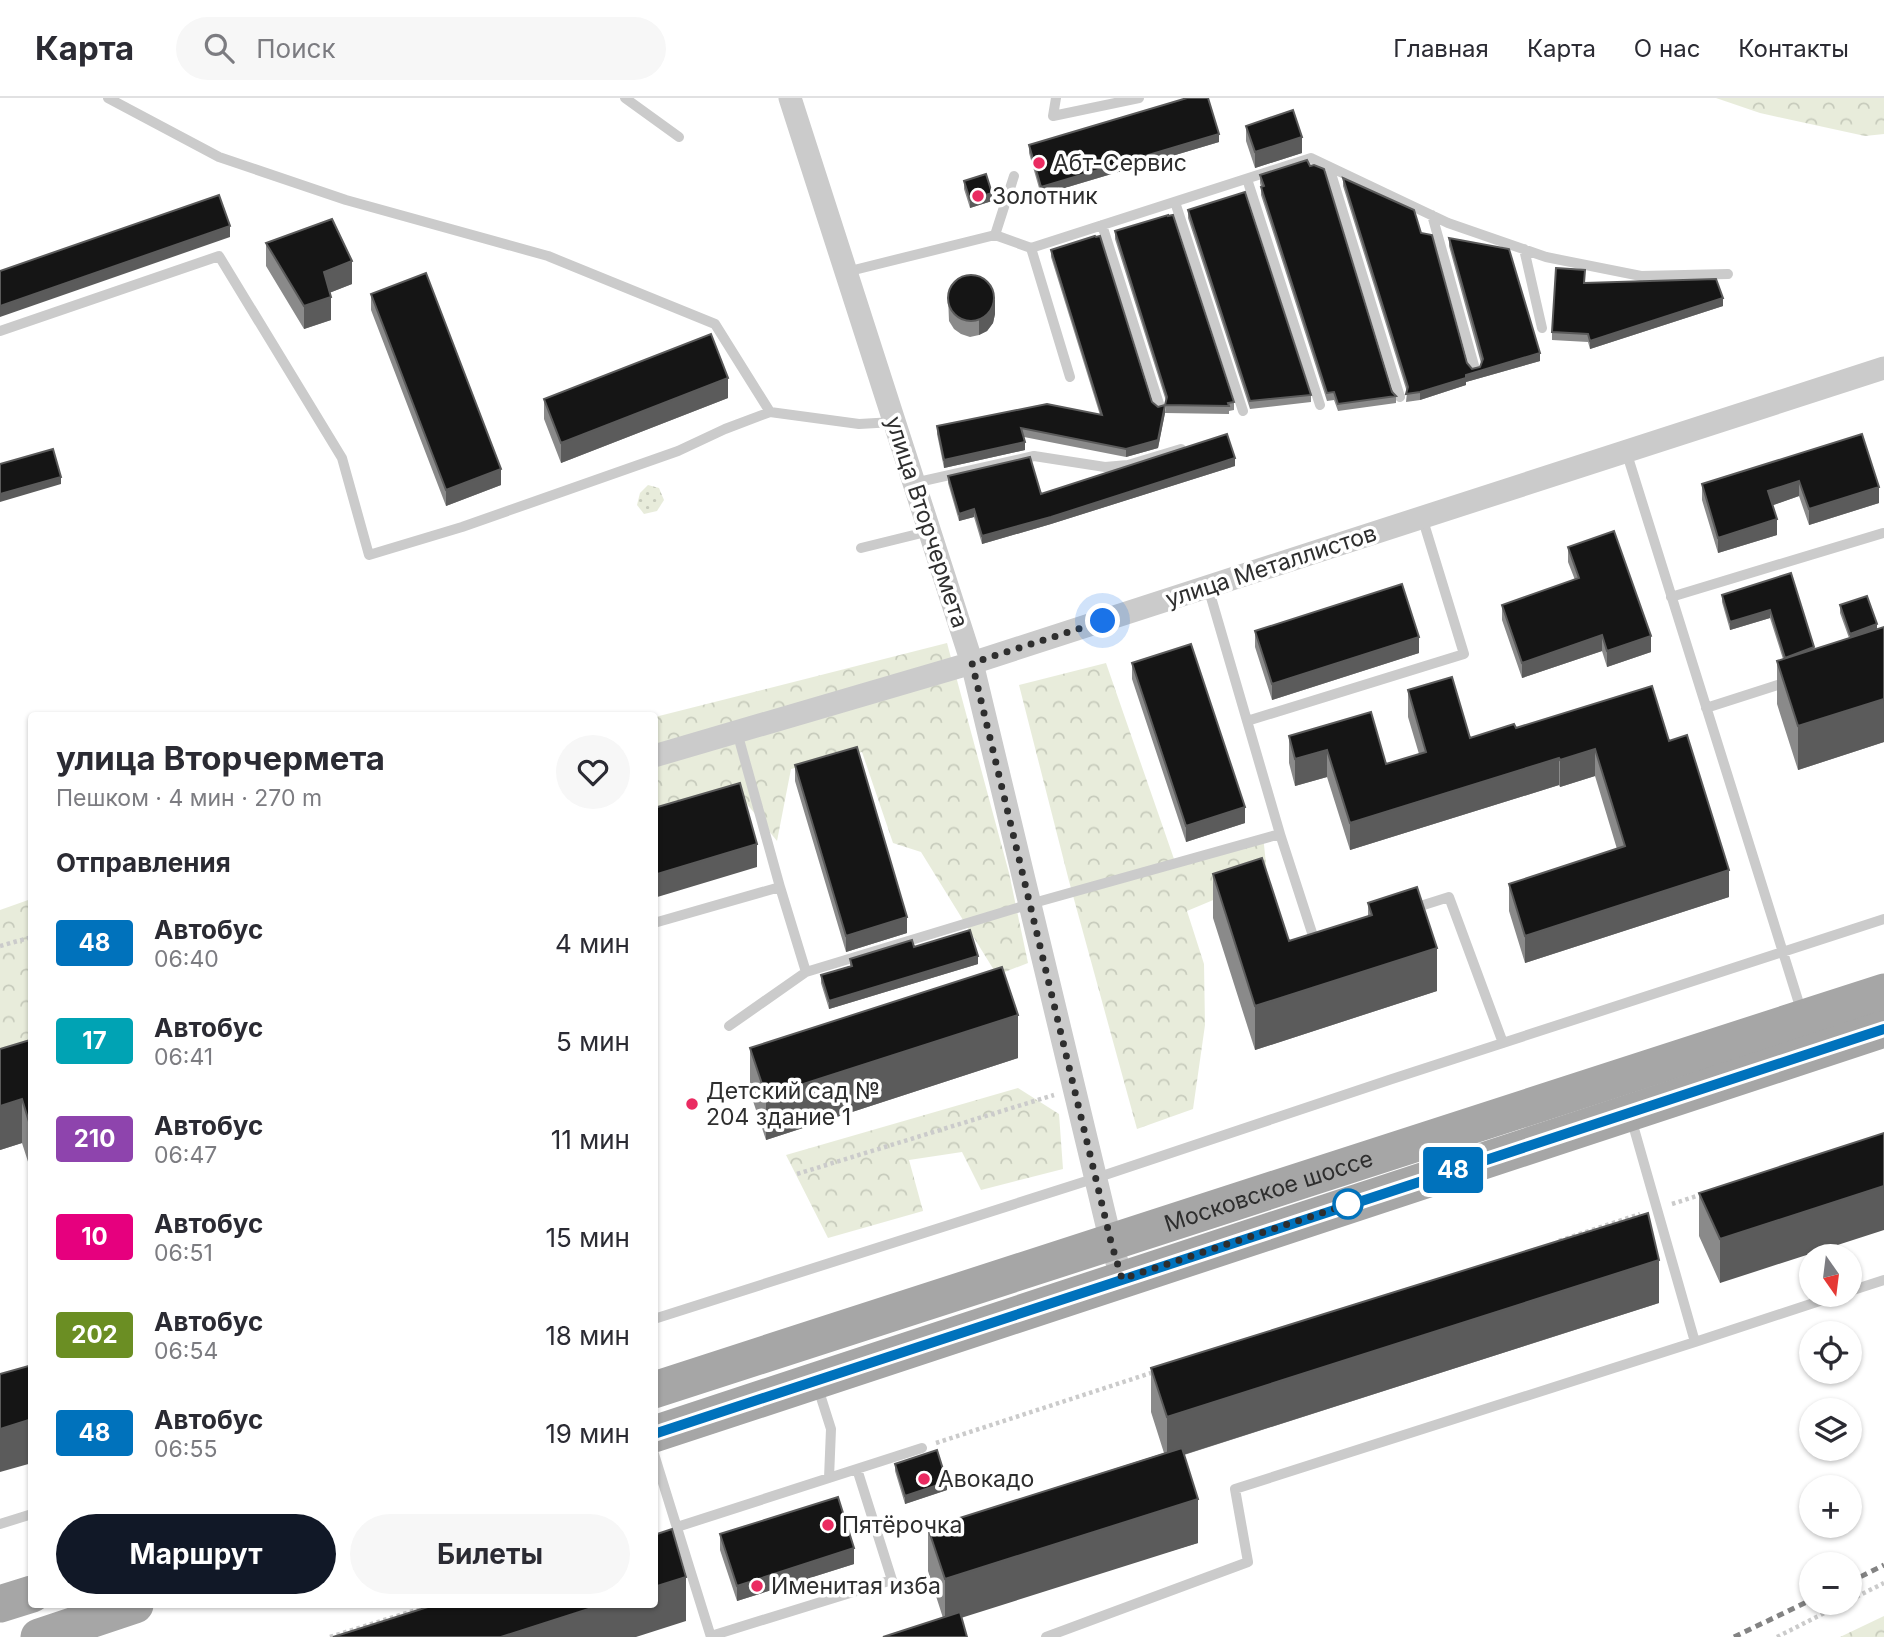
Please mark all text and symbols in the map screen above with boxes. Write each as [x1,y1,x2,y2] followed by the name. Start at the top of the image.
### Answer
[176,17,666,80] search box
[35,28,134,68] text: Карта
[200,29,238,67] icon: search
[256,33,335,64] text: Поиск
[1393,34,1489,63] text: Главная
[1527,34,1596,63] text: Карта
[1634,34,1700,63] text: О нас
[1738,34,1849,63] text: Контакты
[1053,149,1187,177] place label: Абт-Сервис
[1031,155,1047,171] marker: Абт-Сервис
[992,182,1098,210] place label: Золотник
[970,188,986,204] marker: Золотник
[880,413,974,631] street label: улица Вторчермета
[1162,519,1380,613] street label: улица Металлистов
[1085,603,1120,638] your location
[556,735,630,809] button: heart
[56,738,385,778] text: улица Вторчермета
[56,784,322,812] text: Пешком · 4 мин · 270 m
[56,847,231,878] text: Отправления
[154,914,263,945] text: Автобус
[79,928,110,957] text: 48
[555,928,630,959] text: 4 мин
[154,945,219,973] text: 06:40
[154,1012,263,1043] text: Автобус
[82,1026,107,1055] text: 17
[556,1026,630,1057] text: 5 мин
[154,1043,213,1071] text: 06:41
[706,1077,880,1131] place label: Детский сад № 204 здание 1
[684,1096,700,1112] marker: Детский сад № 204 здание 1
[154,1110,263,1141] text: Автобус
[74,1124,115,1153] text: 210
[551,1124,630,1155] text: 11 мин
[154,1141,217,1169] text: 06:47
[1161,1144,1376,1238] street label: Московское шоссе
[1422,1147,1484,1193] line badge: 48
[1437,1155,1469,1184] text: 48
[1333,1189,1363,1219] unlabelled marker
[154,1208,263,1239] text: Автобус
[81,1222,108,1251] text: 10
[546,1222,630,1253] text: 15 мин
[154,1239,213,1267] text: 06:51
[1799,1244,1862,1307] north arrow
[1799,1244,1862,1615] map controls
[154,1306,263,1337] text: Автобус
[71,1320,118,1349] text: 202
[545,1320,630,1351] text: 18 мин
[1799,1321,1862,1384] button: locate
[154,1337,218,1365] text: 06:54
[1799,1398,1862,1461] button: layers
[154,1404,263,1435] text: Автобус
[79,1418,110,1447] text: 48
[545,1418,630,1449] text: 19 мин
[154,1435,217,1463] text: 06:55
[938,1465,1034,1493] place label: Авокадо
[916,1471,932,1487] marker: Авокадо
[1799,1475,1862,1538] button: +
[842,1511,962,1539] place label: Пятёрочка
[56,1514,336,1594] button: Маршрут
[350,1514,630,1594] button: Билеты
[820,1517,836,1533] marker: Пятёрочка
[1799,1552,1862,1615] button: −
[771,1572,941,1600] place label: Именитая изба
[749,1578,765,1594] marker: Именитая изба

